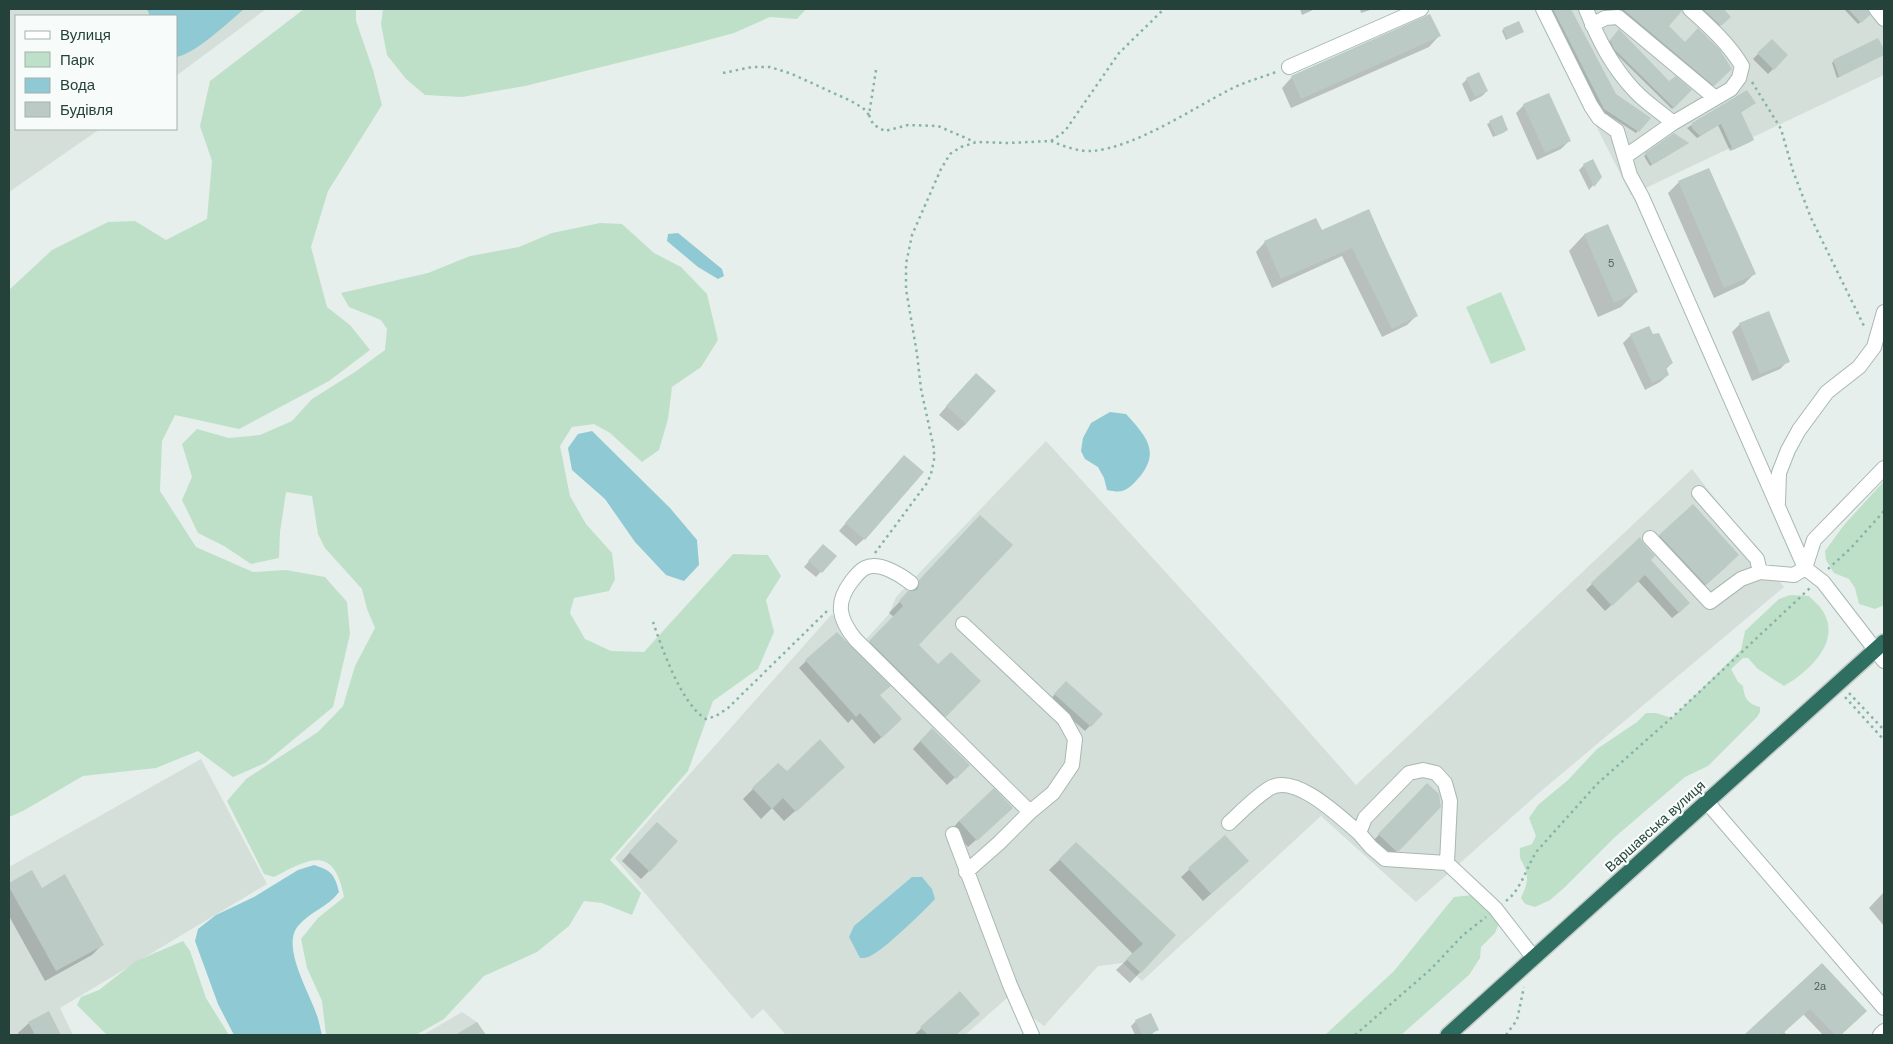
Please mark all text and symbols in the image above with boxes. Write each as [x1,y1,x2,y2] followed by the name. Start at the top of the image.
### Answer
[15,15,178,130] legend
[60,25,111,45] text: Вулиця
[60,50,94,70] text: Парк
[60,75,96,95] text: Вода
[60,100,113,120] text: Будівля
[1608,256,1615,270] house number: 5
[1601,776,1709,876] street label: Варшавська вулиця
[1814,979,1827,993] house number: 2а

